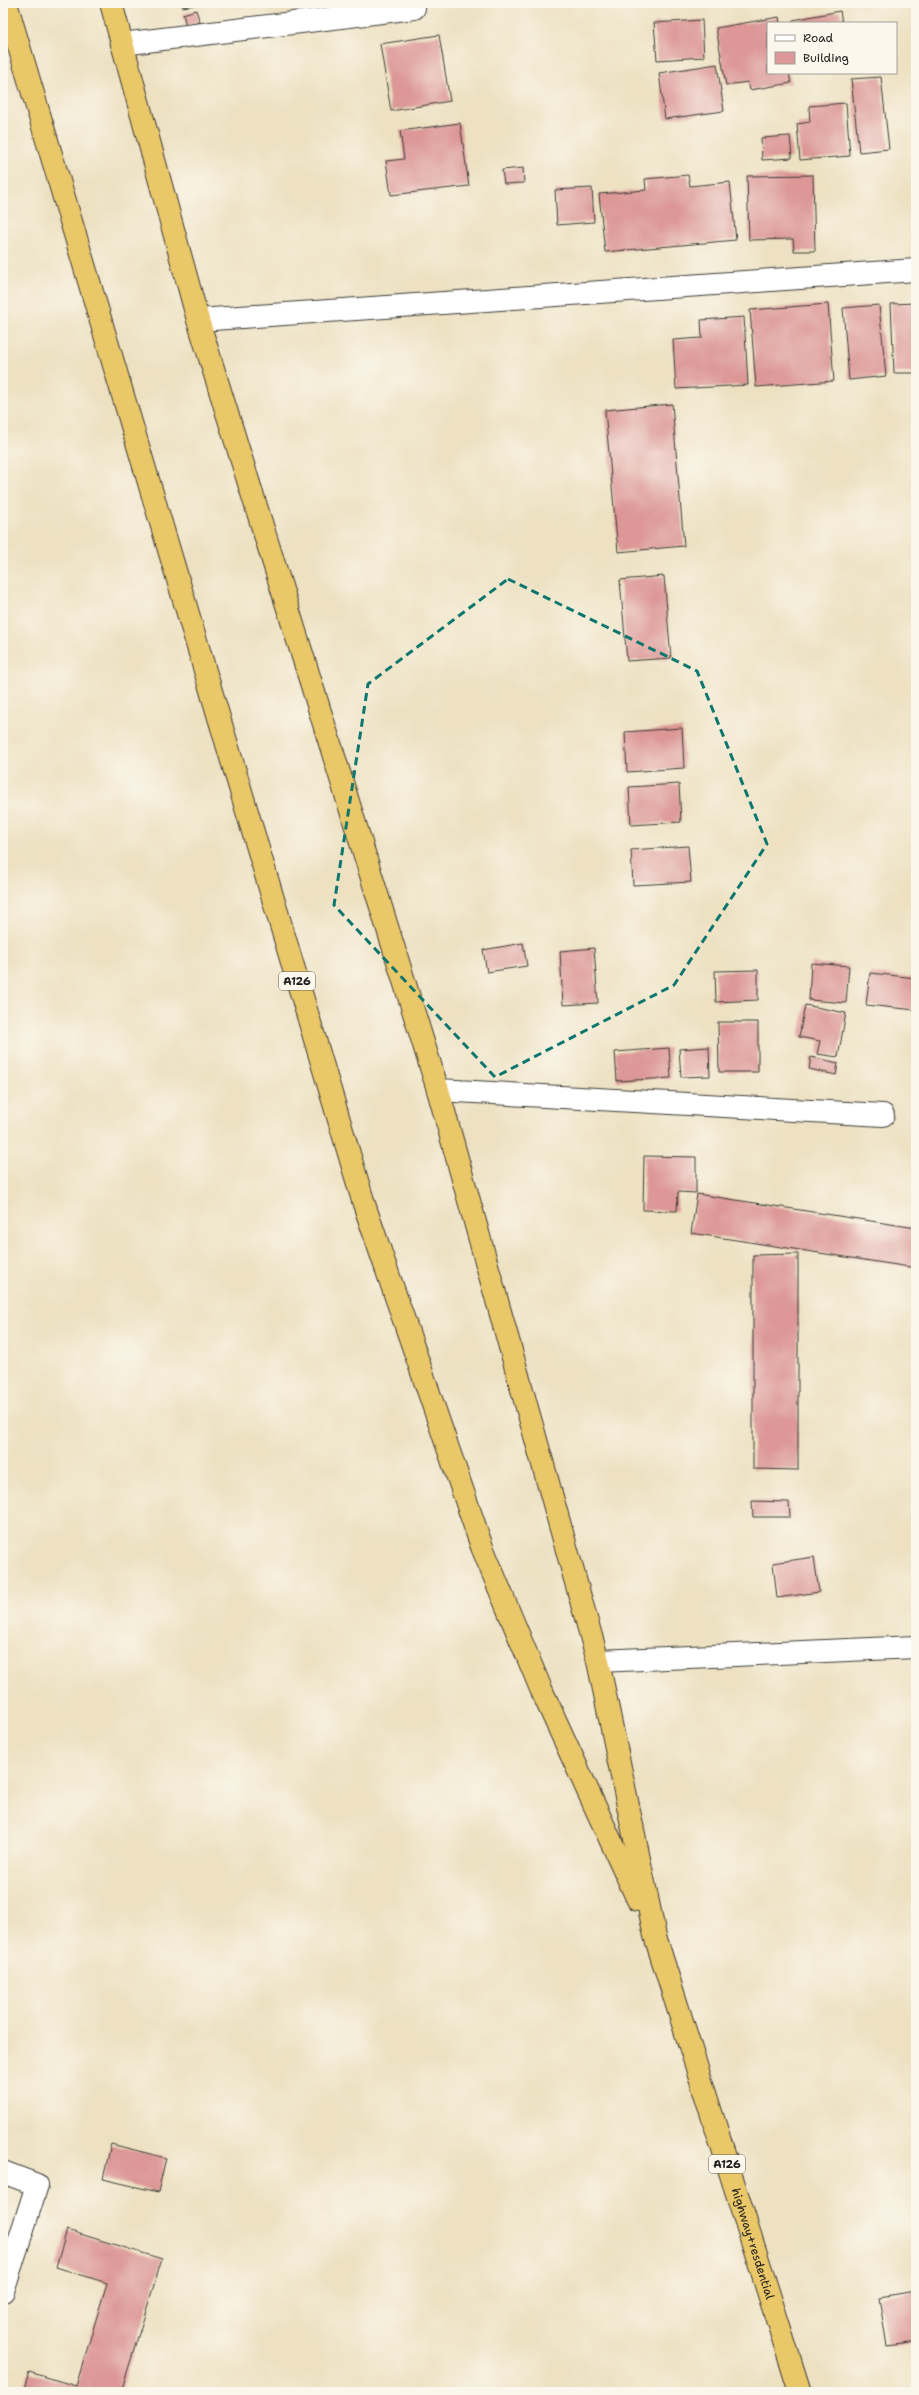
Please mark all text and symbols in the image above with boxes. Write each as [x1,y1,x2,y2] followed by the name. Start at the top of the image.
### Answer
[767,22,897,74] legend
[803,30,834,46] text: Road
[803,50,849,66] text: Building
[279,972,315,990] road number: A126
[709,2155,745,2173] road number: A126
[728,2186,778,2302] street label: highway+resdential

